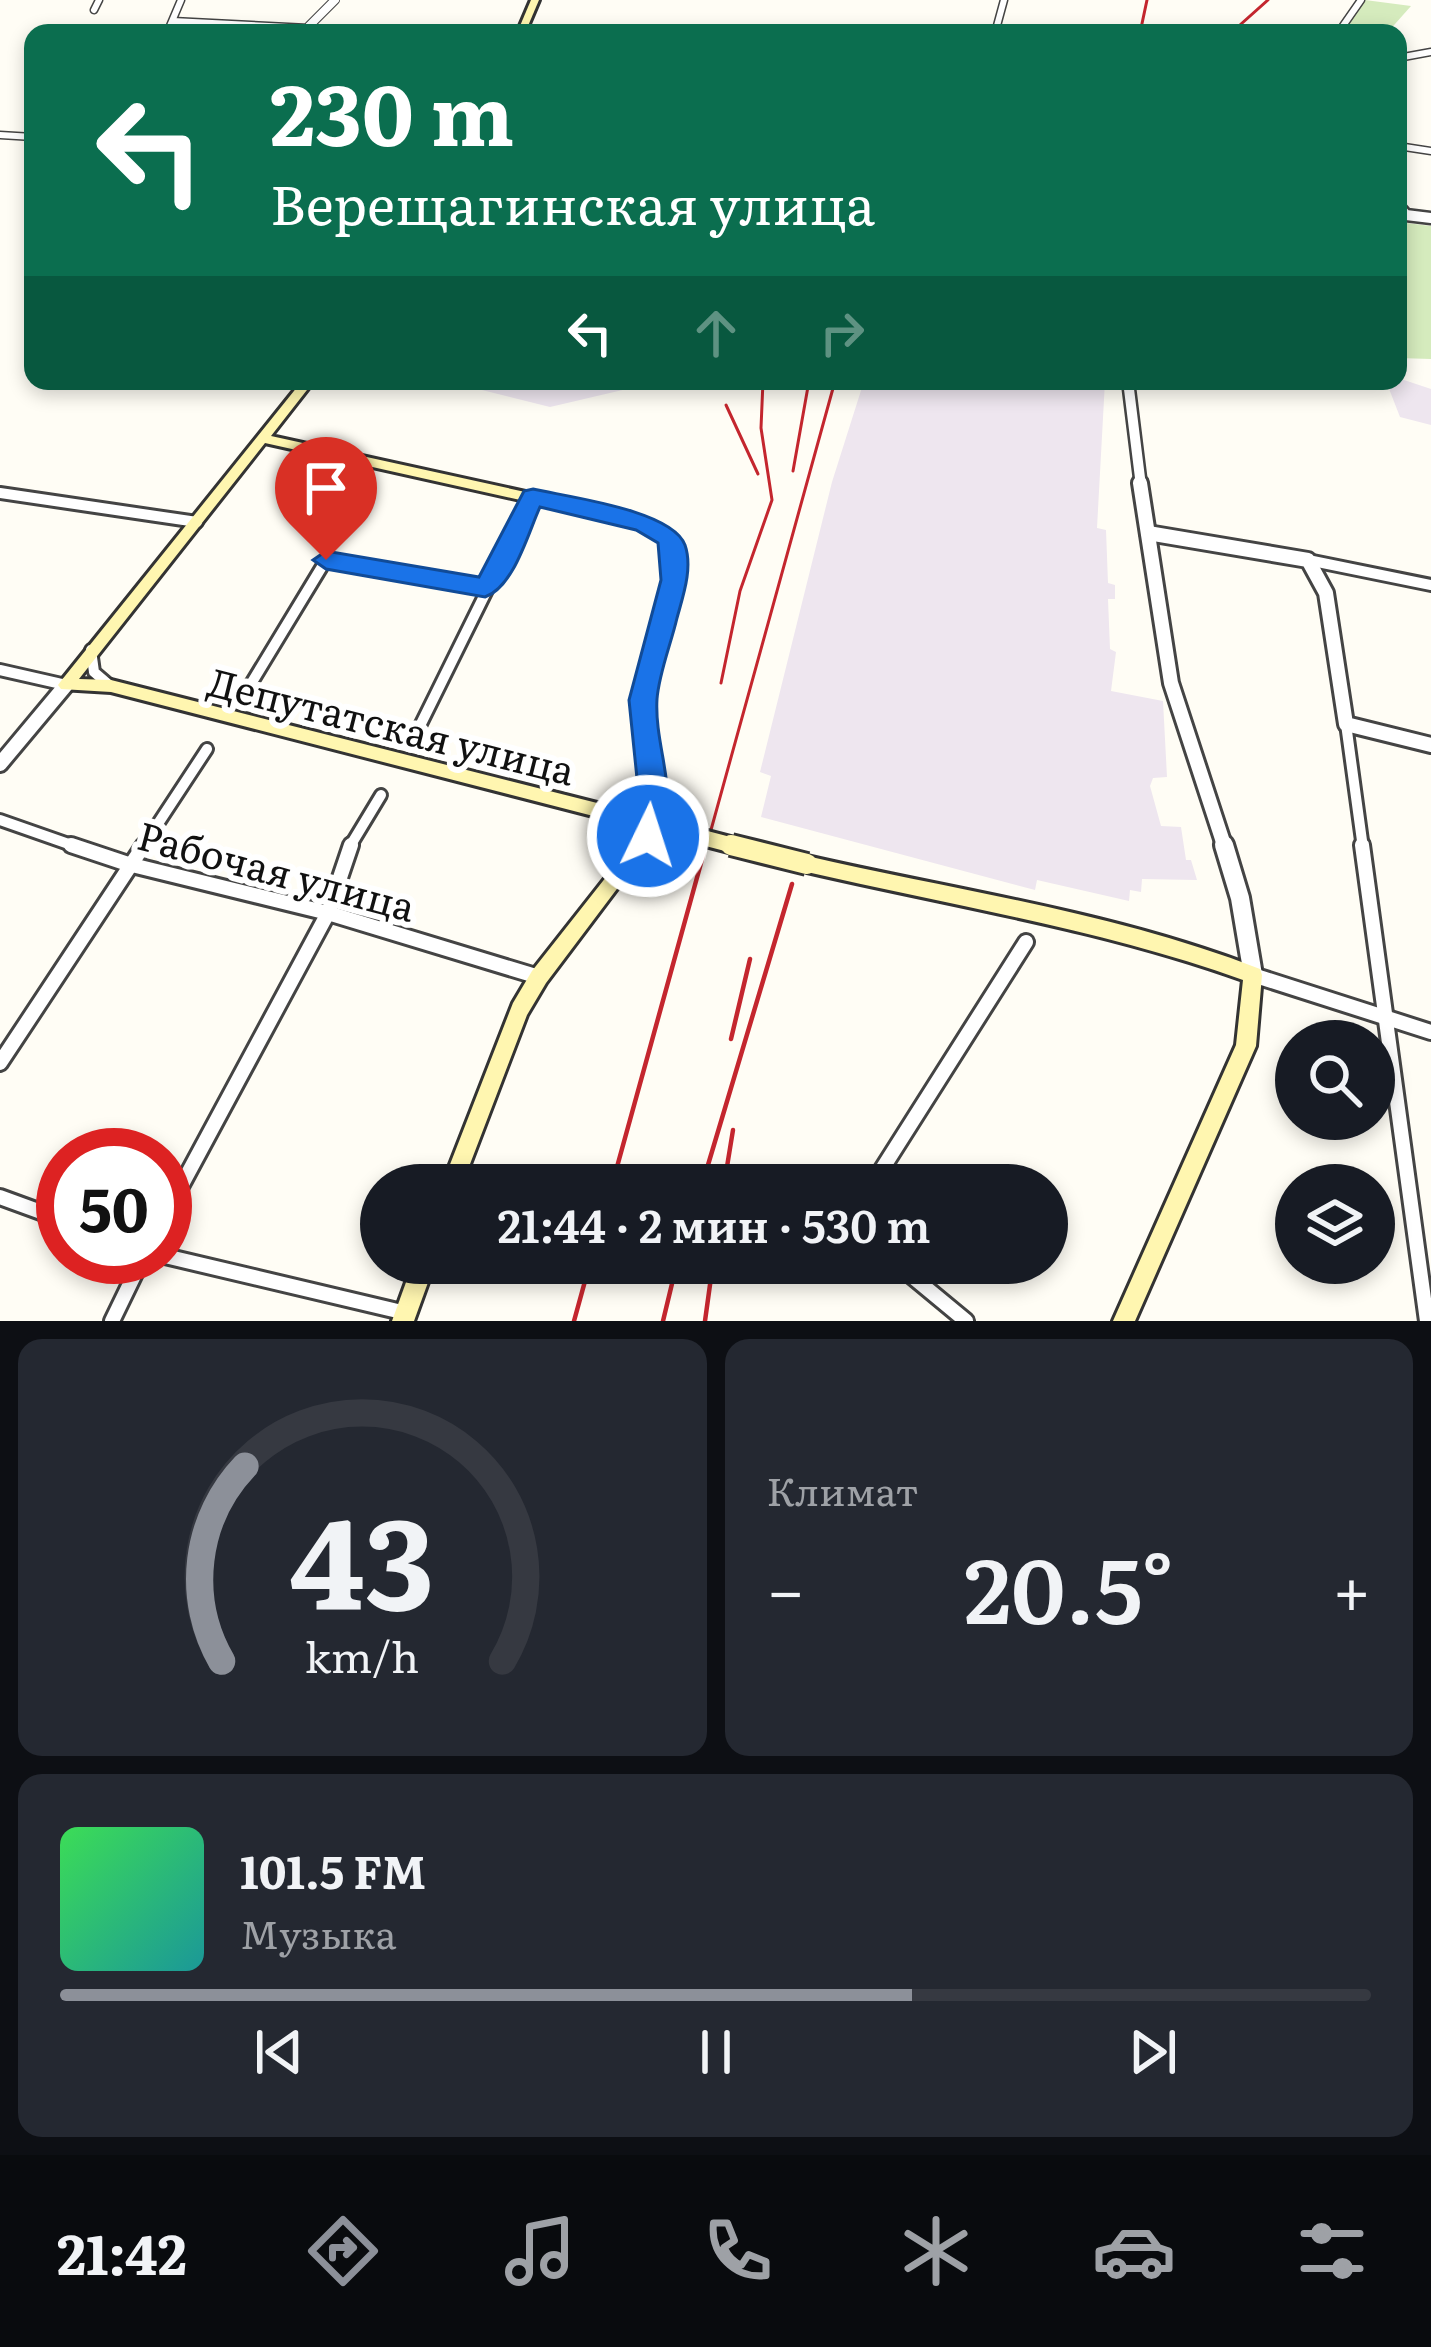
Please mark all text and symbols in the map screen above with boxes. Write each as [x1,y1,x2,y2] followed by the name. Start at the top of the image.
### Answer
[270,47,514,172] text: 230 m
[72,72,228,228] icon: left
[270,161,875,242] text: Верещагинская улица
[557,300,623,366] icon: left
[683,300,749,366] icon: ahead
[809,300,875,366] icon: right
[275,437,377,560] pin
[293,455,359,521] icon: arrive
[203,650,581,798] street label: Депутатская улица
[585,773,711,899] position arrow
[132,804,422,934] street label: Рабочая улица
[1275,1020,1395,1284] map controls
[1275,1020,1395,1140] button: search
[36,1128,192,1284] speed limit sign: 50
[1275,1164,1395,1284] button: layers
[497,1190,931,1257] text: 21:44 · 2 мин · 530 m
[767,1460,919,1518] text: Климат
[290,1463,435,1648] text: 43
[964,1518,1173,1652] text: 20.5°
[767,1537,805,1635] text: −
[1333,1537,1371,1635] text: +
[305,1622,419,1685] text: km/h
[240,1836,426,1903] text: 101.5 FM
[240,1903,397,1961] text: Музыка
[246,2019,312,2085] icon: previous
[683,2019,749,2085] icon: pause
[1120,2019,1186,2085] icon: next
[301,2209,385,2293] icon: directions
[498,2209,582,2293] icon: music
[696,2209,780,2293] icon: phone
[894,2209,978,2293] icon: climate
[1092,2209,1176,2293] icon: car
[1290,2209,1374,2293] icon: filters
[57,2211,187,2292] text: 21:42

